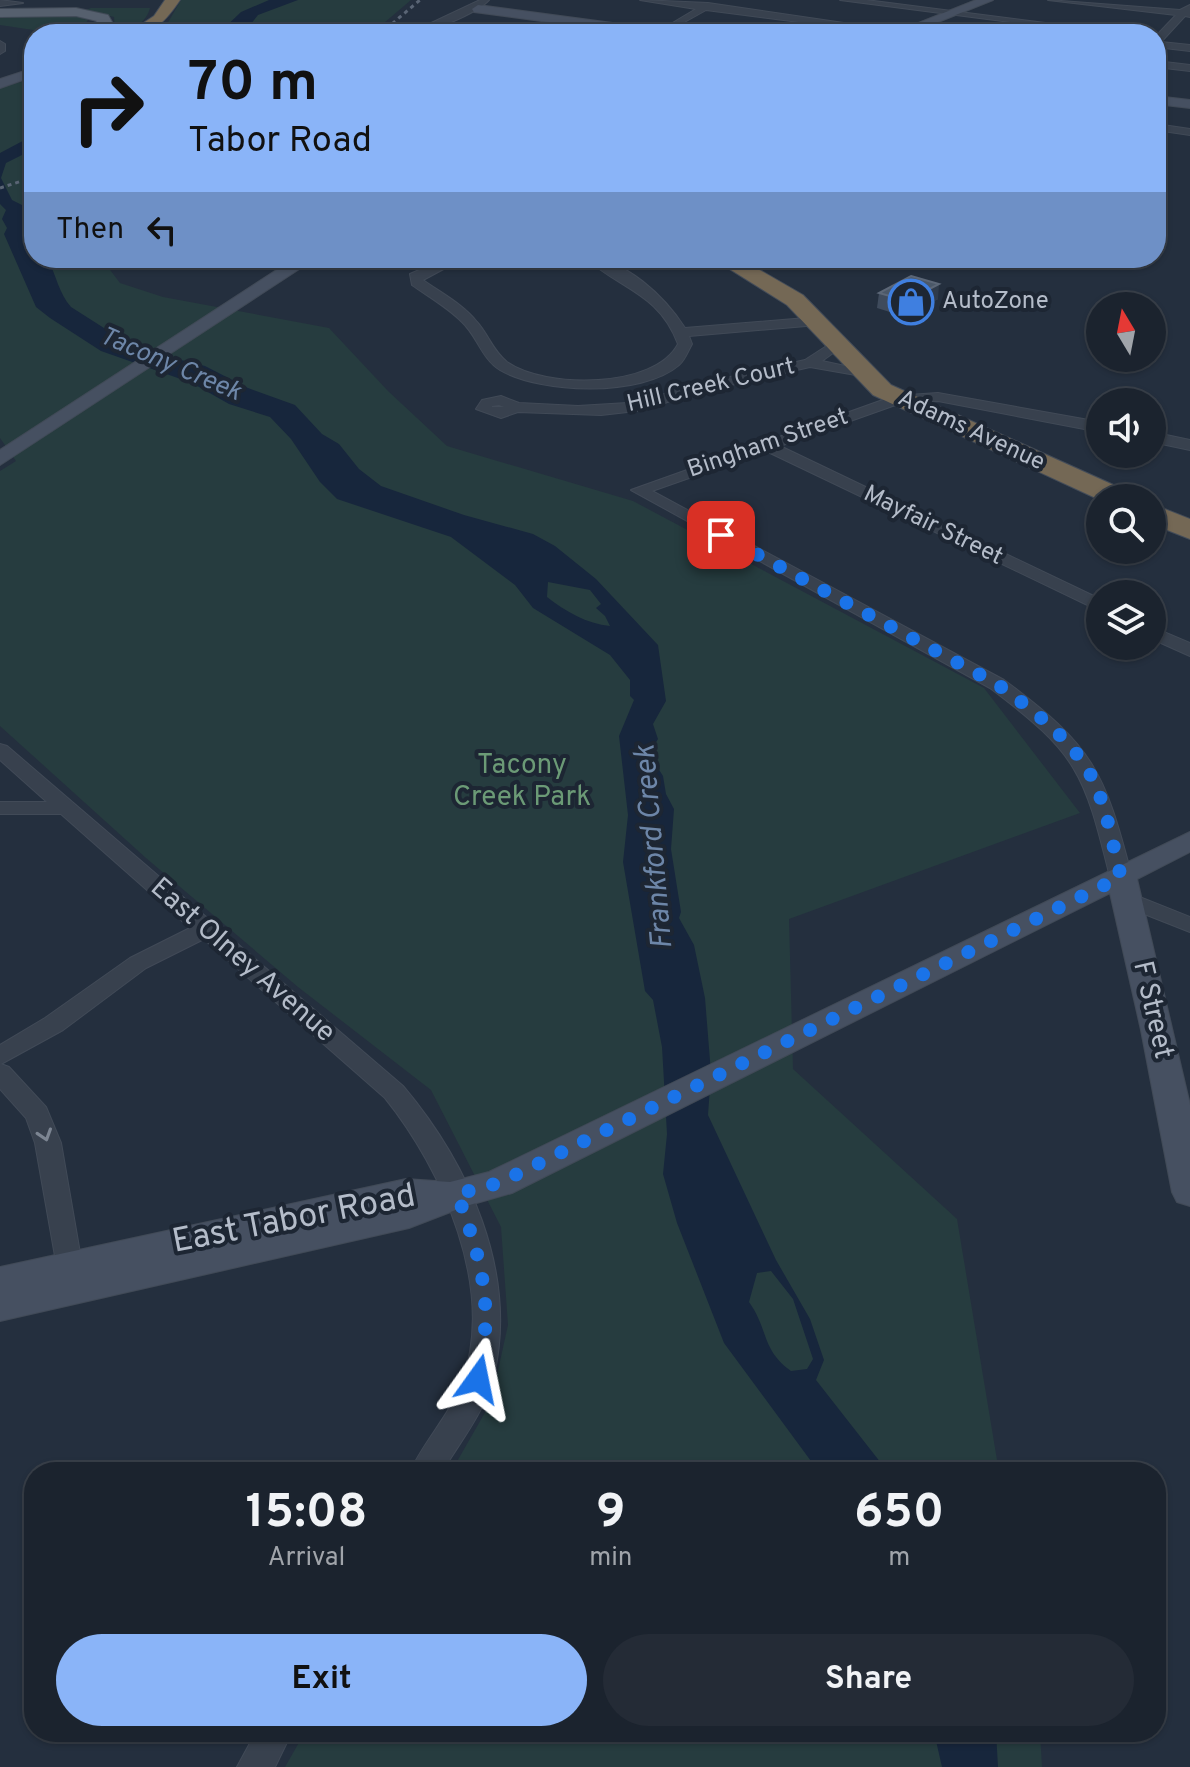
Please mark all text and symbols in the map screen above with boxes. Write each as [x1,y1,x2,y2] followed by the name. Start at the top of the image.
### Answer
[188,50,318,120] text: 70 m
[56,56,160,160] icon: right
[188,119,372,165] text: Tabor Road
[140,208,184,252] icon: left
[56,212,124,249] text: Then
[887,278,935,326] shop icon: AutoZone
[942,287,1049,317] place label: AutoZone
[1086,292,1166,372] north arrow
[1086,292,1166,660] map controls
[94,320,247,410] water label: Tacony Creek
[624,352,798,420] street label: Hill Creek Court
[893,384,1049,478] street label: Adams Avenue
[1086,388,1166,468] button: sound
[684,402,852,486] street label: Bingham Street
[858,479,1008,573] street label: Mayfair Street
[1086,484,1166,564] button: search
[687,501,755,569] pin
[699,513,743,557] icon: arrive
[1086,580,1166,660] button: layers
[628,742,682,951] water label: Frankford Creek
[453,748,591,816] park label: Tacony Creek Park
[142,871,342,1051] street label: East Olney Avenue
[1123,958,1181,1062] street label: F Street
[35,1128,51,1142] one-way arrow
[169,1175,419,1265] street label: East Tabor Road
[436,1337,520,1421] position arrow
[246,1484,368,1544] text: 15:08
[596,1484,626,1544] text: 9
[854,1484,944,1544] text: 650
[268,1542,345,1575] text: Arrival
[589,1542,632,1575] text: min
[888,1542,910,1575] text: m
[56,1634,587,1726] button: Exit
[603,1634,1134,1726] button: Share

